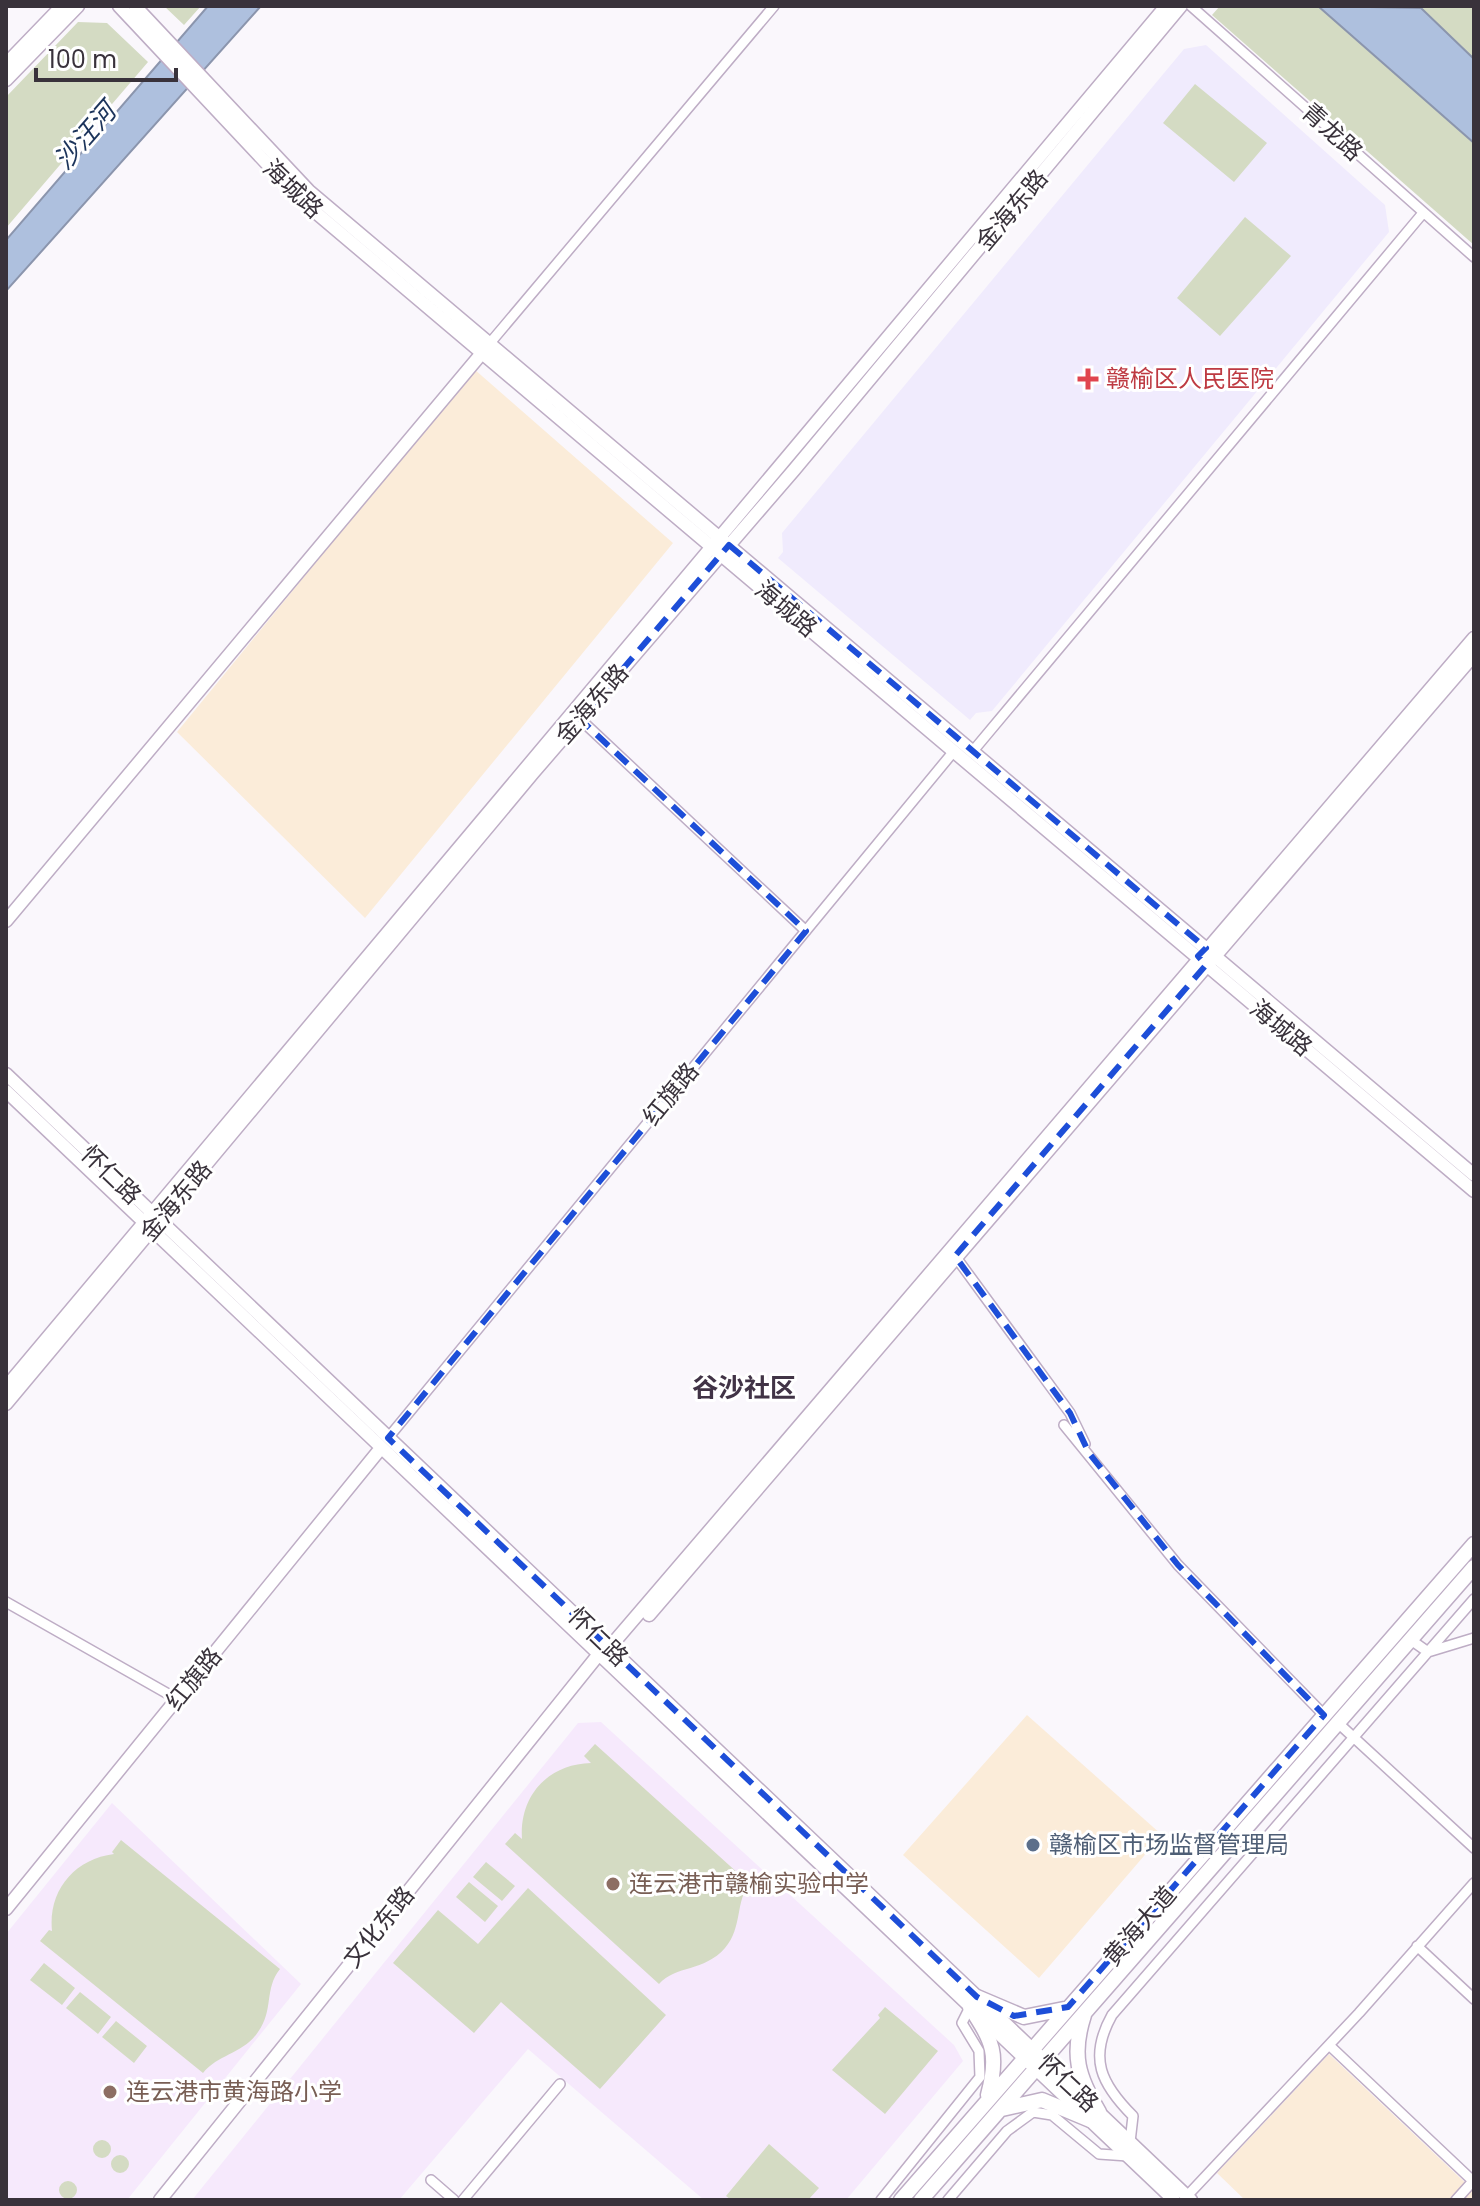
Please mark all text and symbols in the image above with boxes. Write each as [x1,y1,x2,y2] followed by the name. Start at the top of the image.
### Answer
[36,32,176,82] scale bar
[48,43,117,76] text: 100 m
[46,91,127,177] water label: 沙汪河
[1295,95,1370,168] street label: 青龙路
[256,152,331,226] street label: 海城路
[968,162,1055,257] street label: 金海东路
[1106,362,1274,395] place label: 赣榆区人民医院
[1077,368,1099,390] marker: 赣榆区人民医院
[748,573,825,644] street label: 海城路
[548,657,636,751] street label: 金海东路
[1243,992,1320,1063] street label: 海城路
[635,1055,706,1132] street label: 红旗路
[74,1138,149,1212] street label: 怀仁路
[132,1153,219,1248] street label: 金海东路
[692,1370,796,1406] district label: 谷沙社区
[561,1600,636,1674] street label: 怀仁路
[158,1640,229,1717] street label: 红旗路
[1049,1828,1289,1861] place label: 赣榆区市场监督管理局
[1024,1836,1042,1854] marker: 赣榆区市场监督管理局
[629,1867,869,1900] place label: 连云港市赣榆实验中学
[604,1875,622,1893] marker: 连云港市赣榆实验中学
[336,1879,422,1974] street label: 文化东路
[1096,1879,1184,1973] street label: 黄海大道
[1031,2046,1106,2119] street label: 怀仁路
[126,2075,342,2108] place label: 连云港市黄海路小学
[101,2083,119,2101] marker: 连云港市黄海路小学

